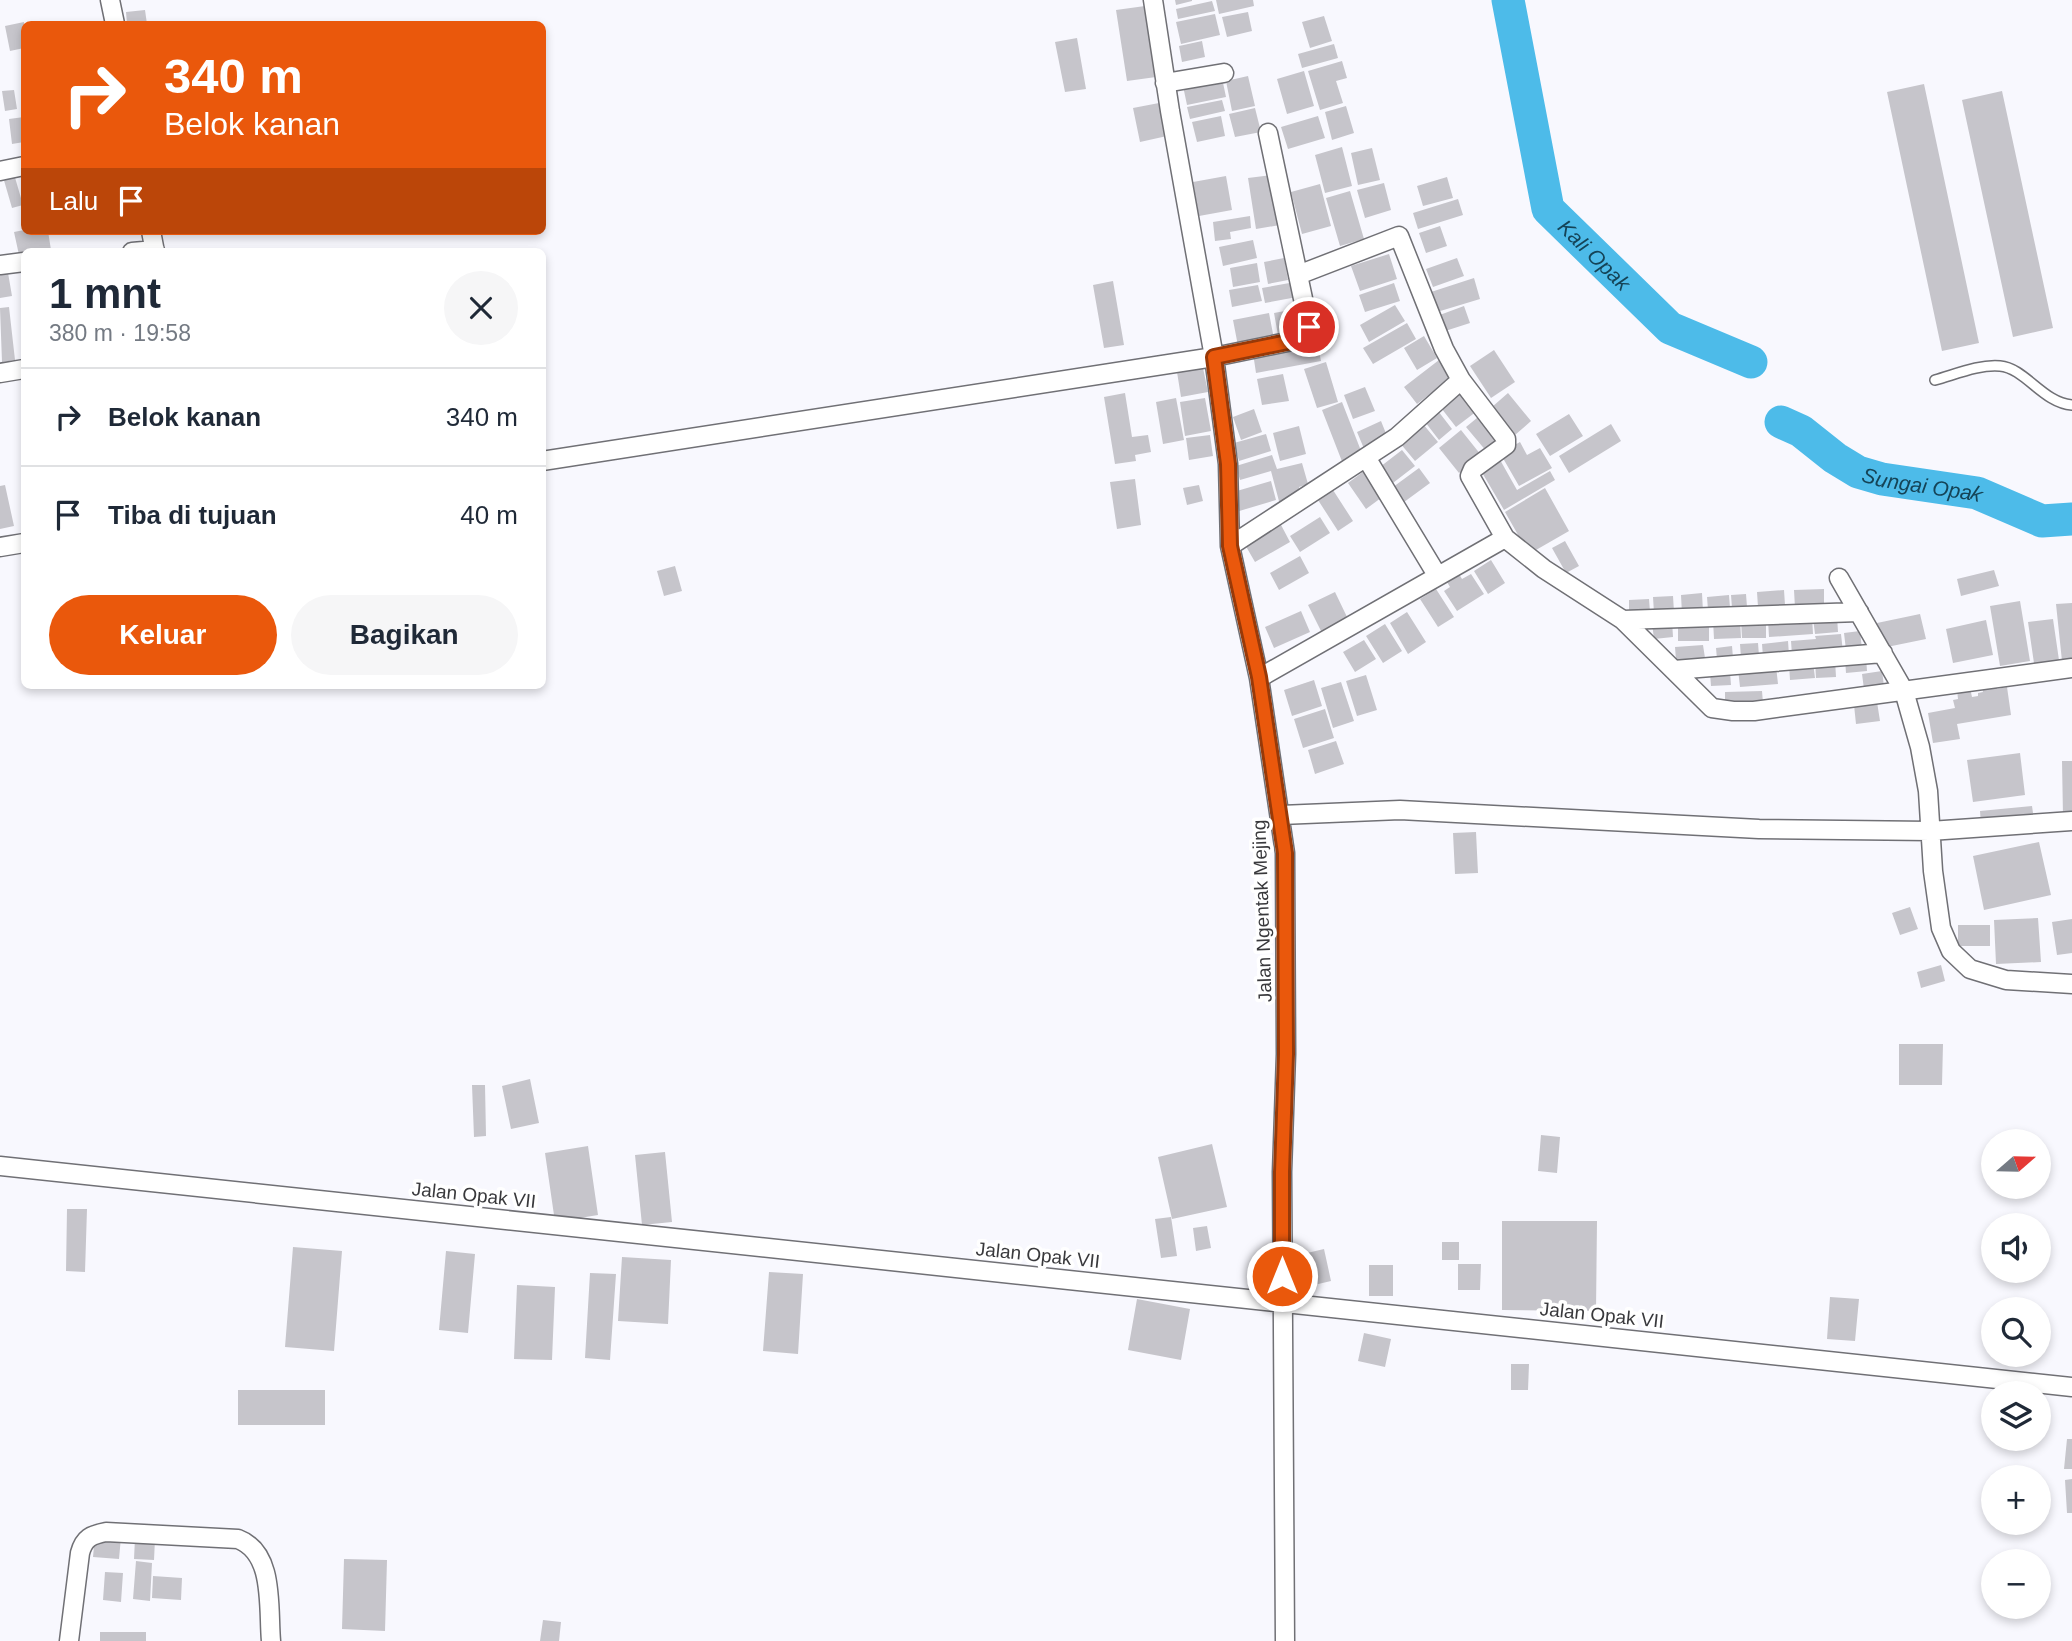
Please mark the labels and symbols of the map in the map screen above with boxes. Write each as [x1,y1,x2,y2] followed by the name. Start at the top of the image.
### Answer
[1554,214,1636,296] water label: Kali Opak
[1279,297,1339,357] pin
[1860,462,1988,506] water label: Sungai Opak
[1248,819,1276,1003] street label: Jalan Ngentak Mejing
[1981,1129,2051,1199] north arrow
[411,1178,537,1212] street label: Jalan Opak VII
[975,1238,1101,1272] street label: Jalan Opak VII
[1245,1239,1319,1313] position arrow
[1539,1298,1665,1332] street label: Jalan Opak VII

